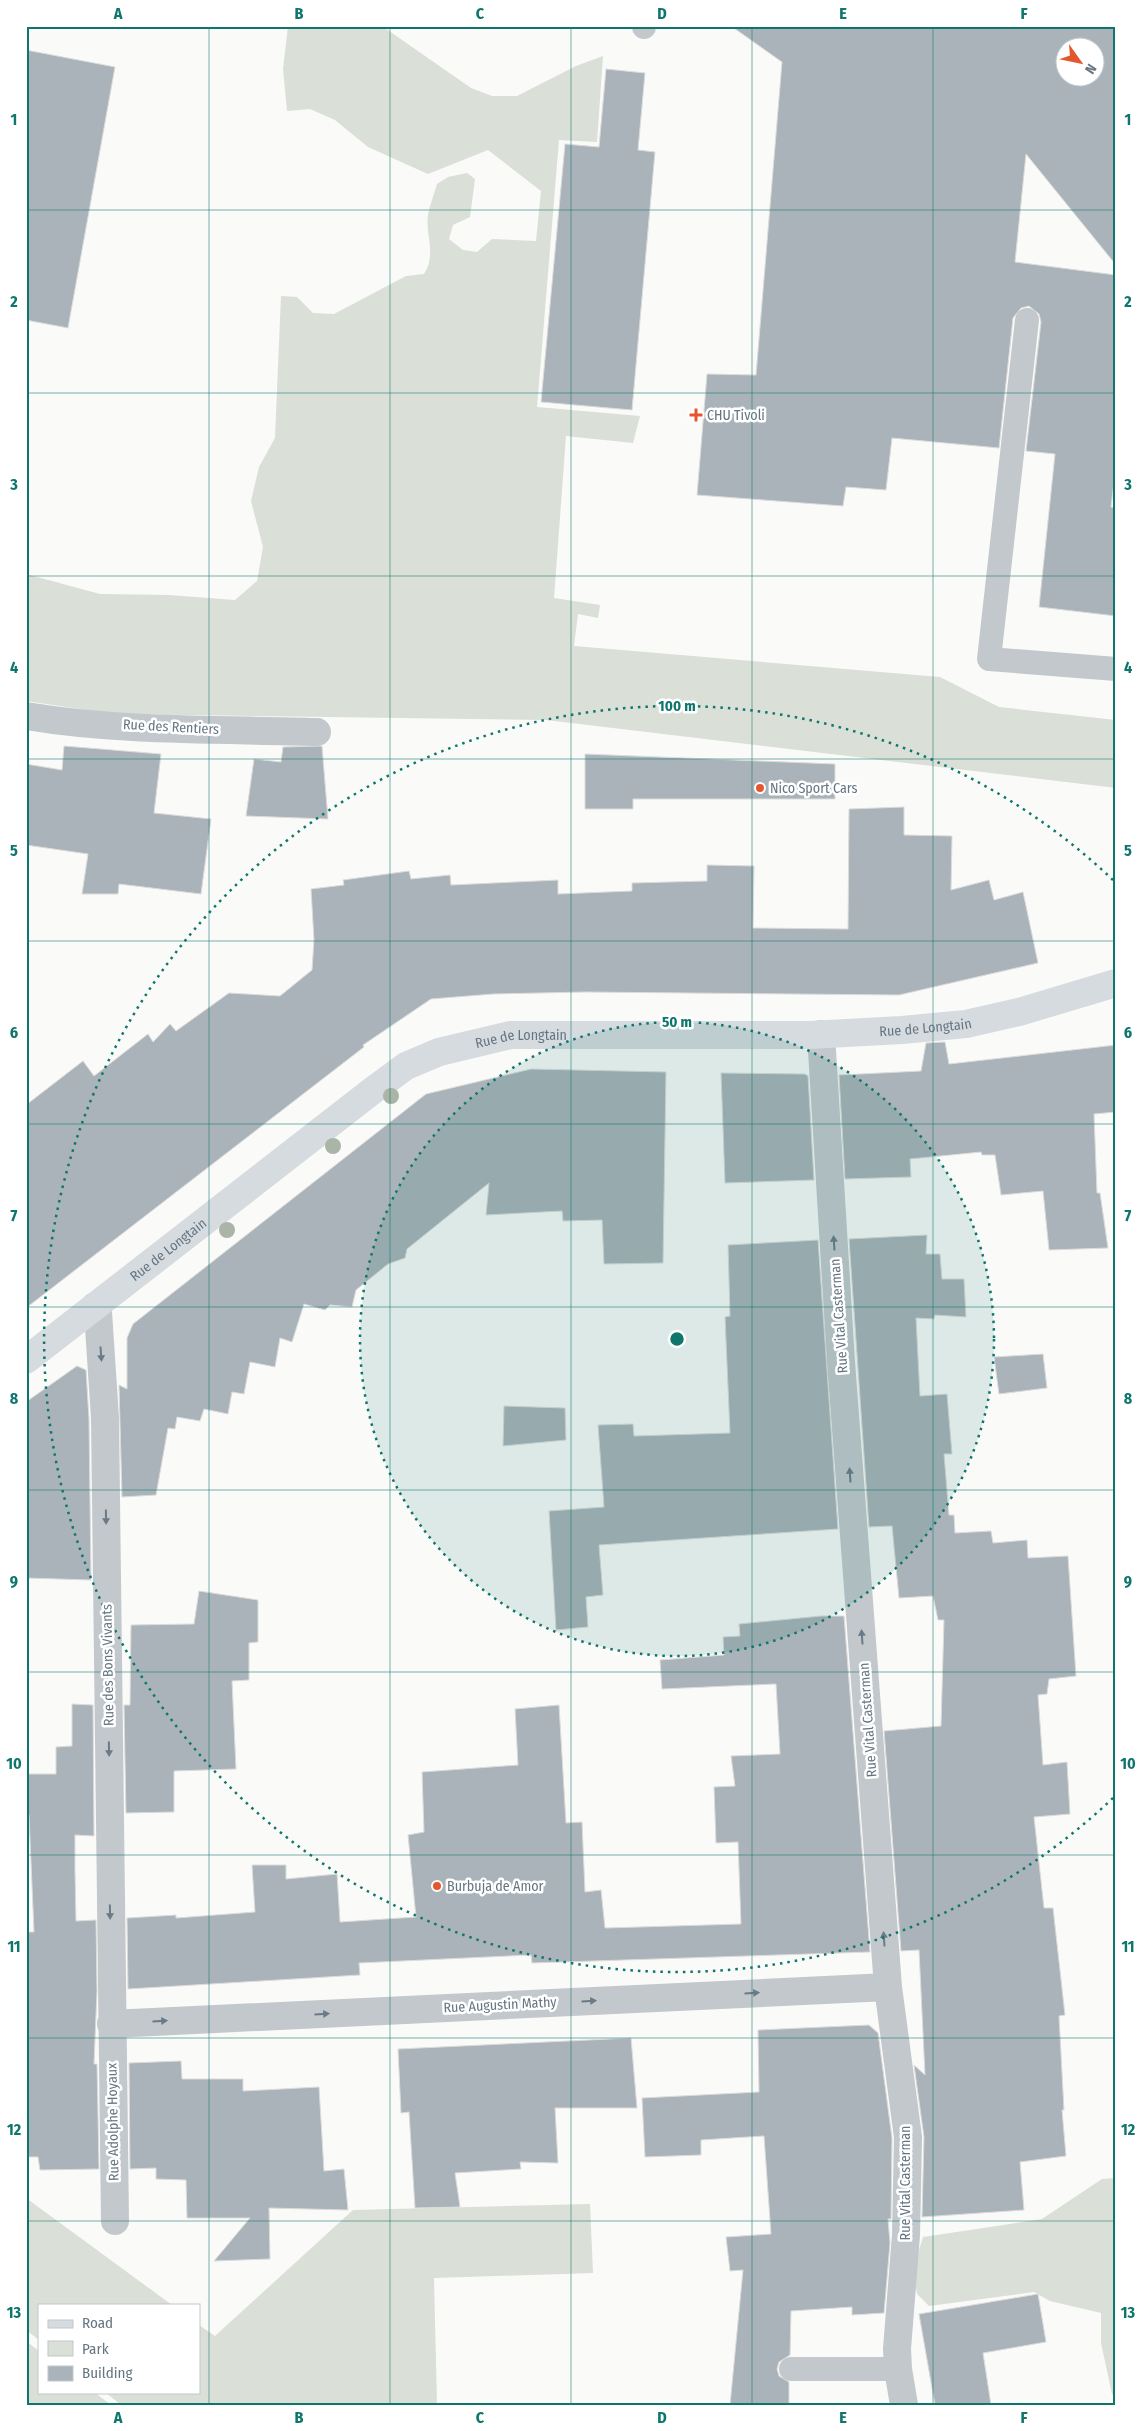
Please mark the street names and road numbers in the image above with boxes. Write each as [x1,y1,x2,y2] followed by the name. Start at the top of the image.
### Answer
[122,716,220,738] street label: Rue des Rentiers
[879,1014,973,1040] street label: Rue de Longtain
[473,1026,567,1052] street label: Rue de Longtain
[126,1214,210,1285] street label: Rue de Longtain
[827,1258,851,1374] street label: Rue Vital Casterman
[98,1604,118,1726] street label: Rue des Bons Vivants
[856,1662,880,1778] street label: Rue Vital Casterman
[443,1994,558,2016] street label: Rue Augustin Mathy
[103,2062,123,2181] street label: Rue Adolphe Hoyaux
[897,2126,914,2240] street label: Rue Vital Casterman

